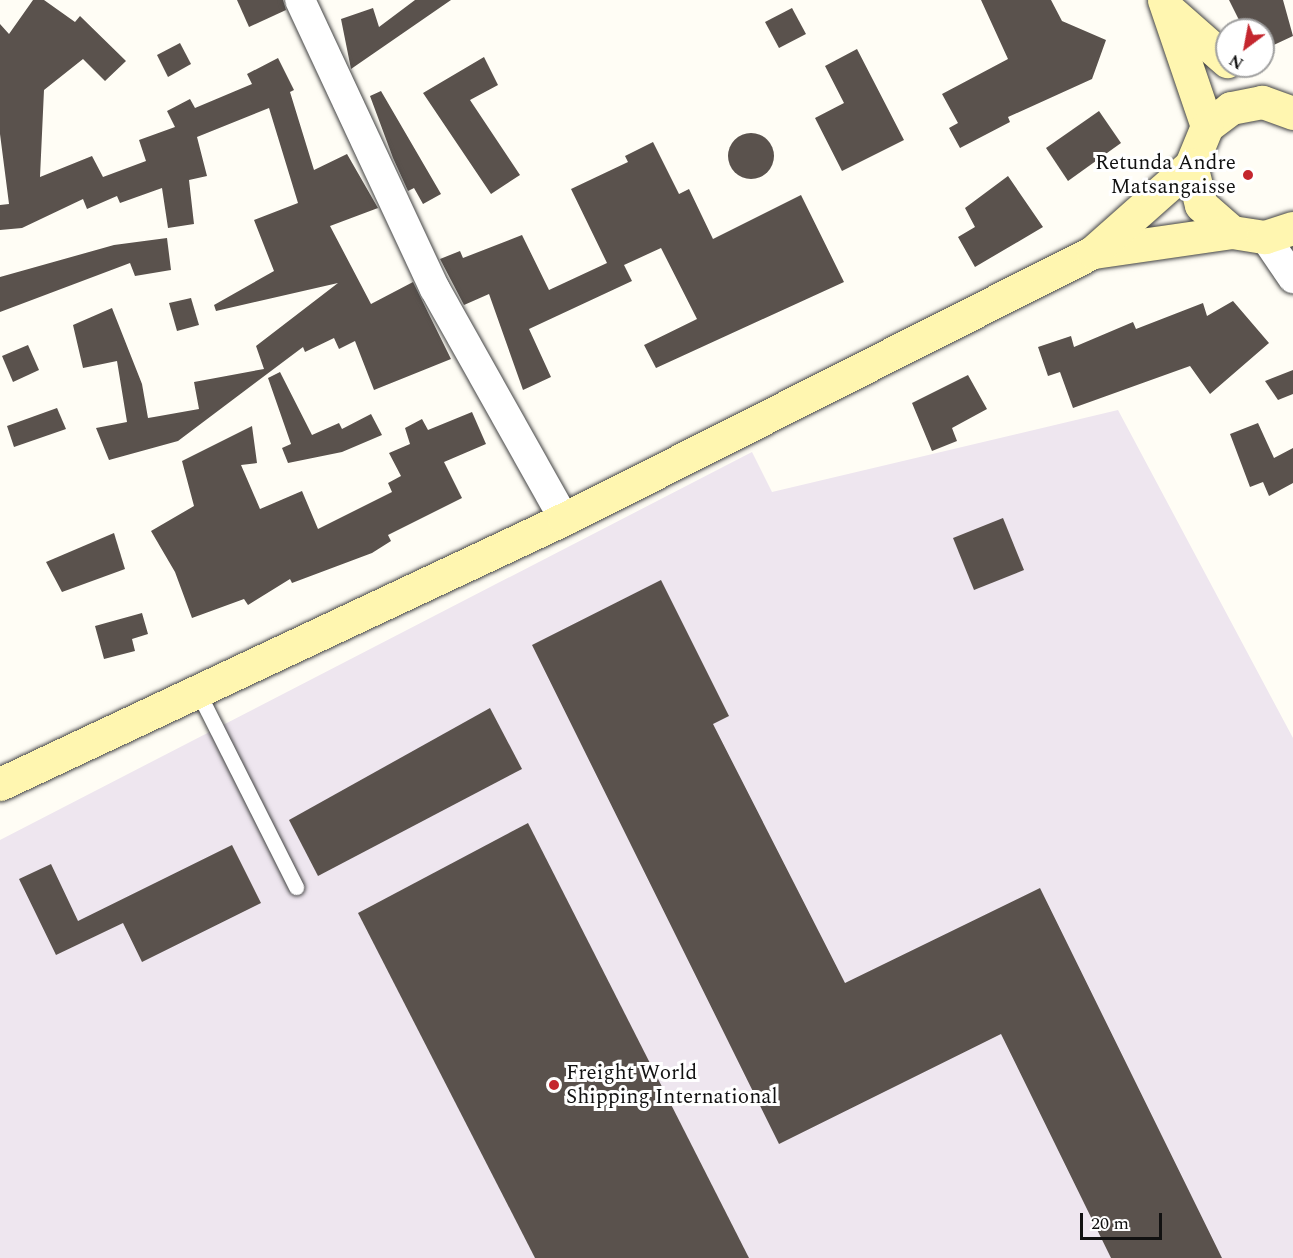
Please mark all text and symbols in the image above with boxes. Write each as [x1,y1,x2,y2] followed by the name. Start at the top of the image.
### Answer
[1215,18,1275,78] north arrow
[1225,48,1248,75] text: N
[1095,150,1236,200] place label: Retunda Andre Matsangaisse
[1241,168,1255,182] marker: Retunda Andre Matsangaisse
[566,1060,778,1110] place label: Freight World Shipping International
[547,1078,561,1092] marker: Freight World Shipping International
[1083,1201,1166,1239] scale bar
[1091,1210,1129,1237] text: 20 m

